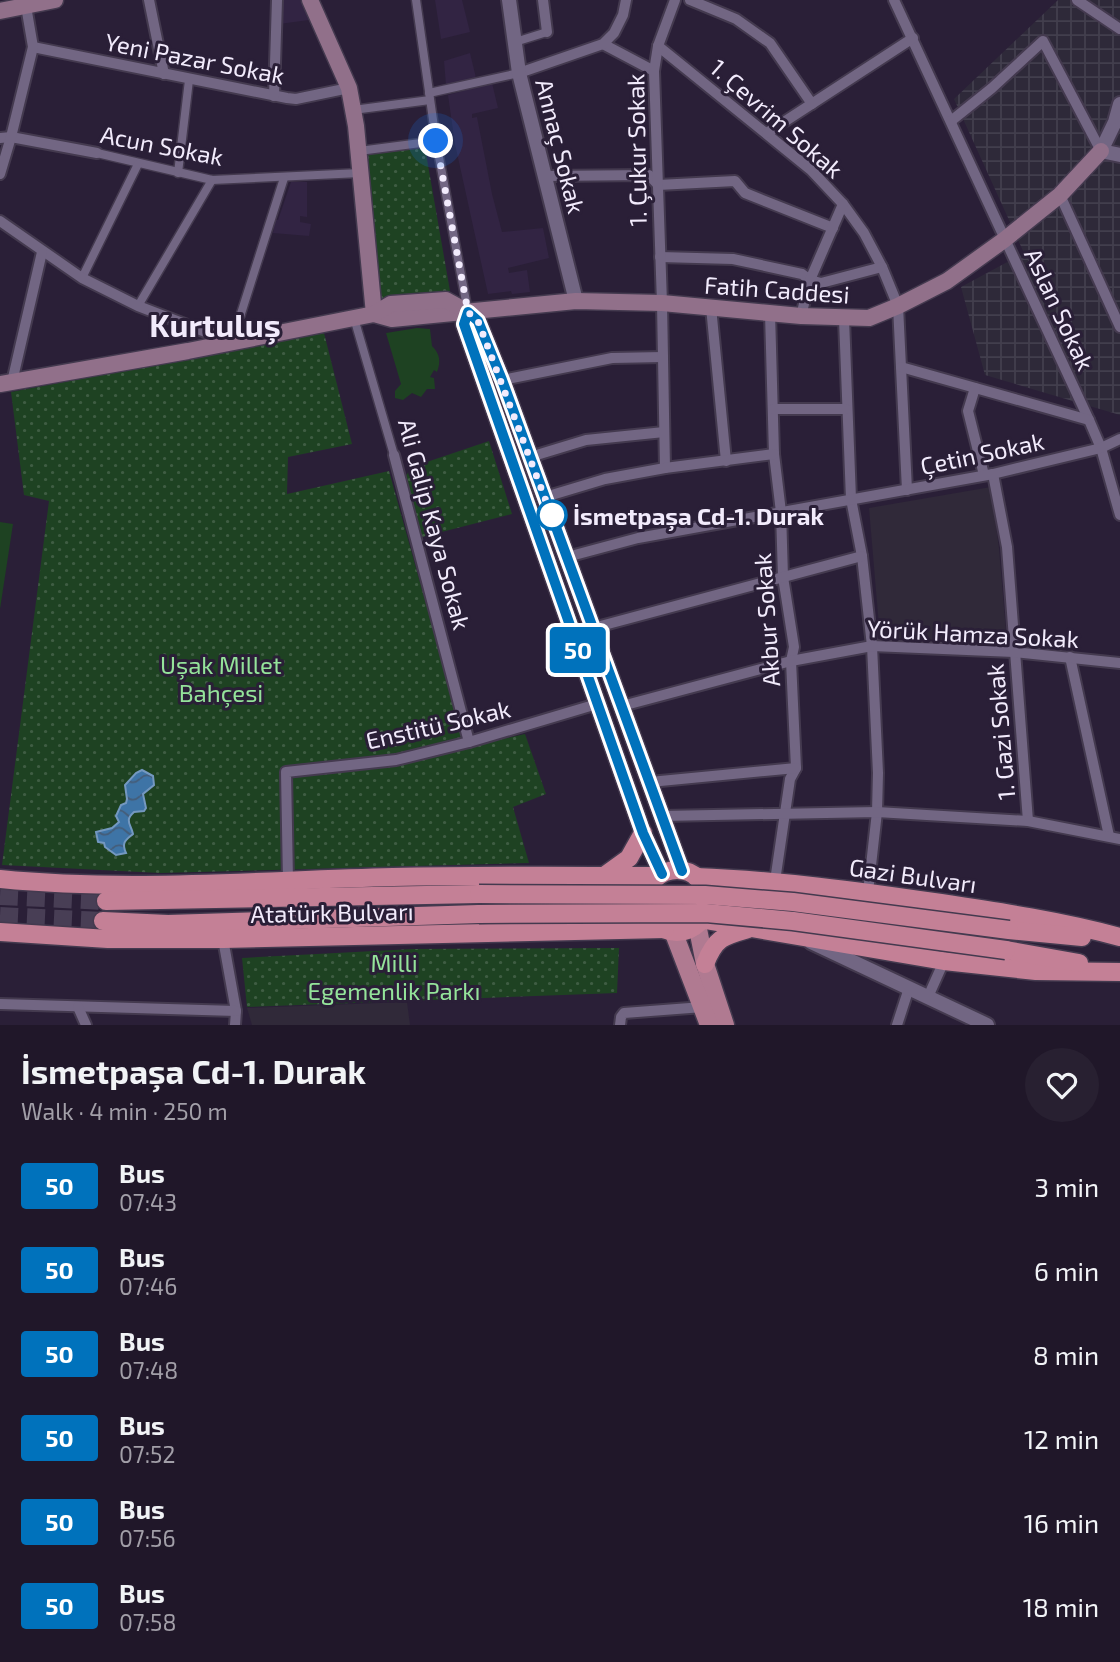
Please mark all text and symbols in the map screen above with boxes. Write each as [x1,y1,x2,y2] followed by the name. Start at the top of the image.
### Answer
[103,26,287,90] street label: Yeni Pazar Sokak
[704,53,849,184] street label: 1. Çevrim Sokak
[620,73,653,227] street label: 1. Çukur Sokak
[529,76,592,217] street label: Annaç Sokak
[98,119,226,171] street label: Acun Sokak
[418,123,453,158] your location
[1019,243,1101,375] street label: Aslan Sokak
[703,269,851,309] street label: Fatih Caddesi
[149,305,281,345] district label: Kurtuluş
[393,415,477,633] street label: Ali Galip Kaya Sokak
[918,426,1047,481] street label: Çetin Sokak
[537,500,567,530] marker: İsmetpaşa Cd-1. Durak
[573,501,824,532] place label: İsmetpaşa Cd-1. Durak
[747,552,785,688] street label: Akbur Sokak
[866,613,1080,653] street label: Yörük Hamza Sokak
[546,627,610,673] line badge: 50
[564,635,592,664] text: 50
[160,650,282,708] park label: Uşak Millet Bahçesi
[980,663,1020,801] street label: 1. Gazi Sokak
[363,693,513,755] street label: Enstitü Sokak
[847,852,979,898] street label: Gazi Bulvarı
[250,896,414,928] street label: Atatürk Bulvarı
[308,948,480,1005] park label: Milli Egemenlik Parkı
[1025,1048,1099,1122] button: heart
[21,1051,366,1091] text: İsmetpaşa Cd-1. Durak
[21,1097,228,1125] text: Walk · 4 min · 250 m
[119,1157,165,1188] text: Bus
[45,1171,74,1200] text: 50
[1034,1171,1099,1202] text: 3 min
[119,1188,177,1216] text: 07:43
[119,1241,165,1272] text: Bus
[45,1255,74,1284] text: 50
[1034,1255,1099,1286] text: 6 min
[119,1272,177,1300] text: 07:46
[119,1325,165,1356] text: Bus
[45,1339,74,1368] text: 50
[1033,1339,1099,1370] text: 8 min
[119,1356,178,1384] text: 07:48
[119,1409,165,1440] text: Bus
[45,1423,74,1452] text: 50
[1024,1423,1099,1454] text: 12 min
[119,1440,175,1468] text: 07:52
[119,1493,165,1524] text: Bus
[45,1507,74,1536] text: 50
[1024,1507,1099,1538] text: 16 min
[119,1524,176,1552] text: 07:56
[119,1577,165,1608] text: Bus
[45,1591,74,1620] text: 50
[1023,1591,1099,1622] text: 18 min
[119,1608,176,1636] text: 07:58

